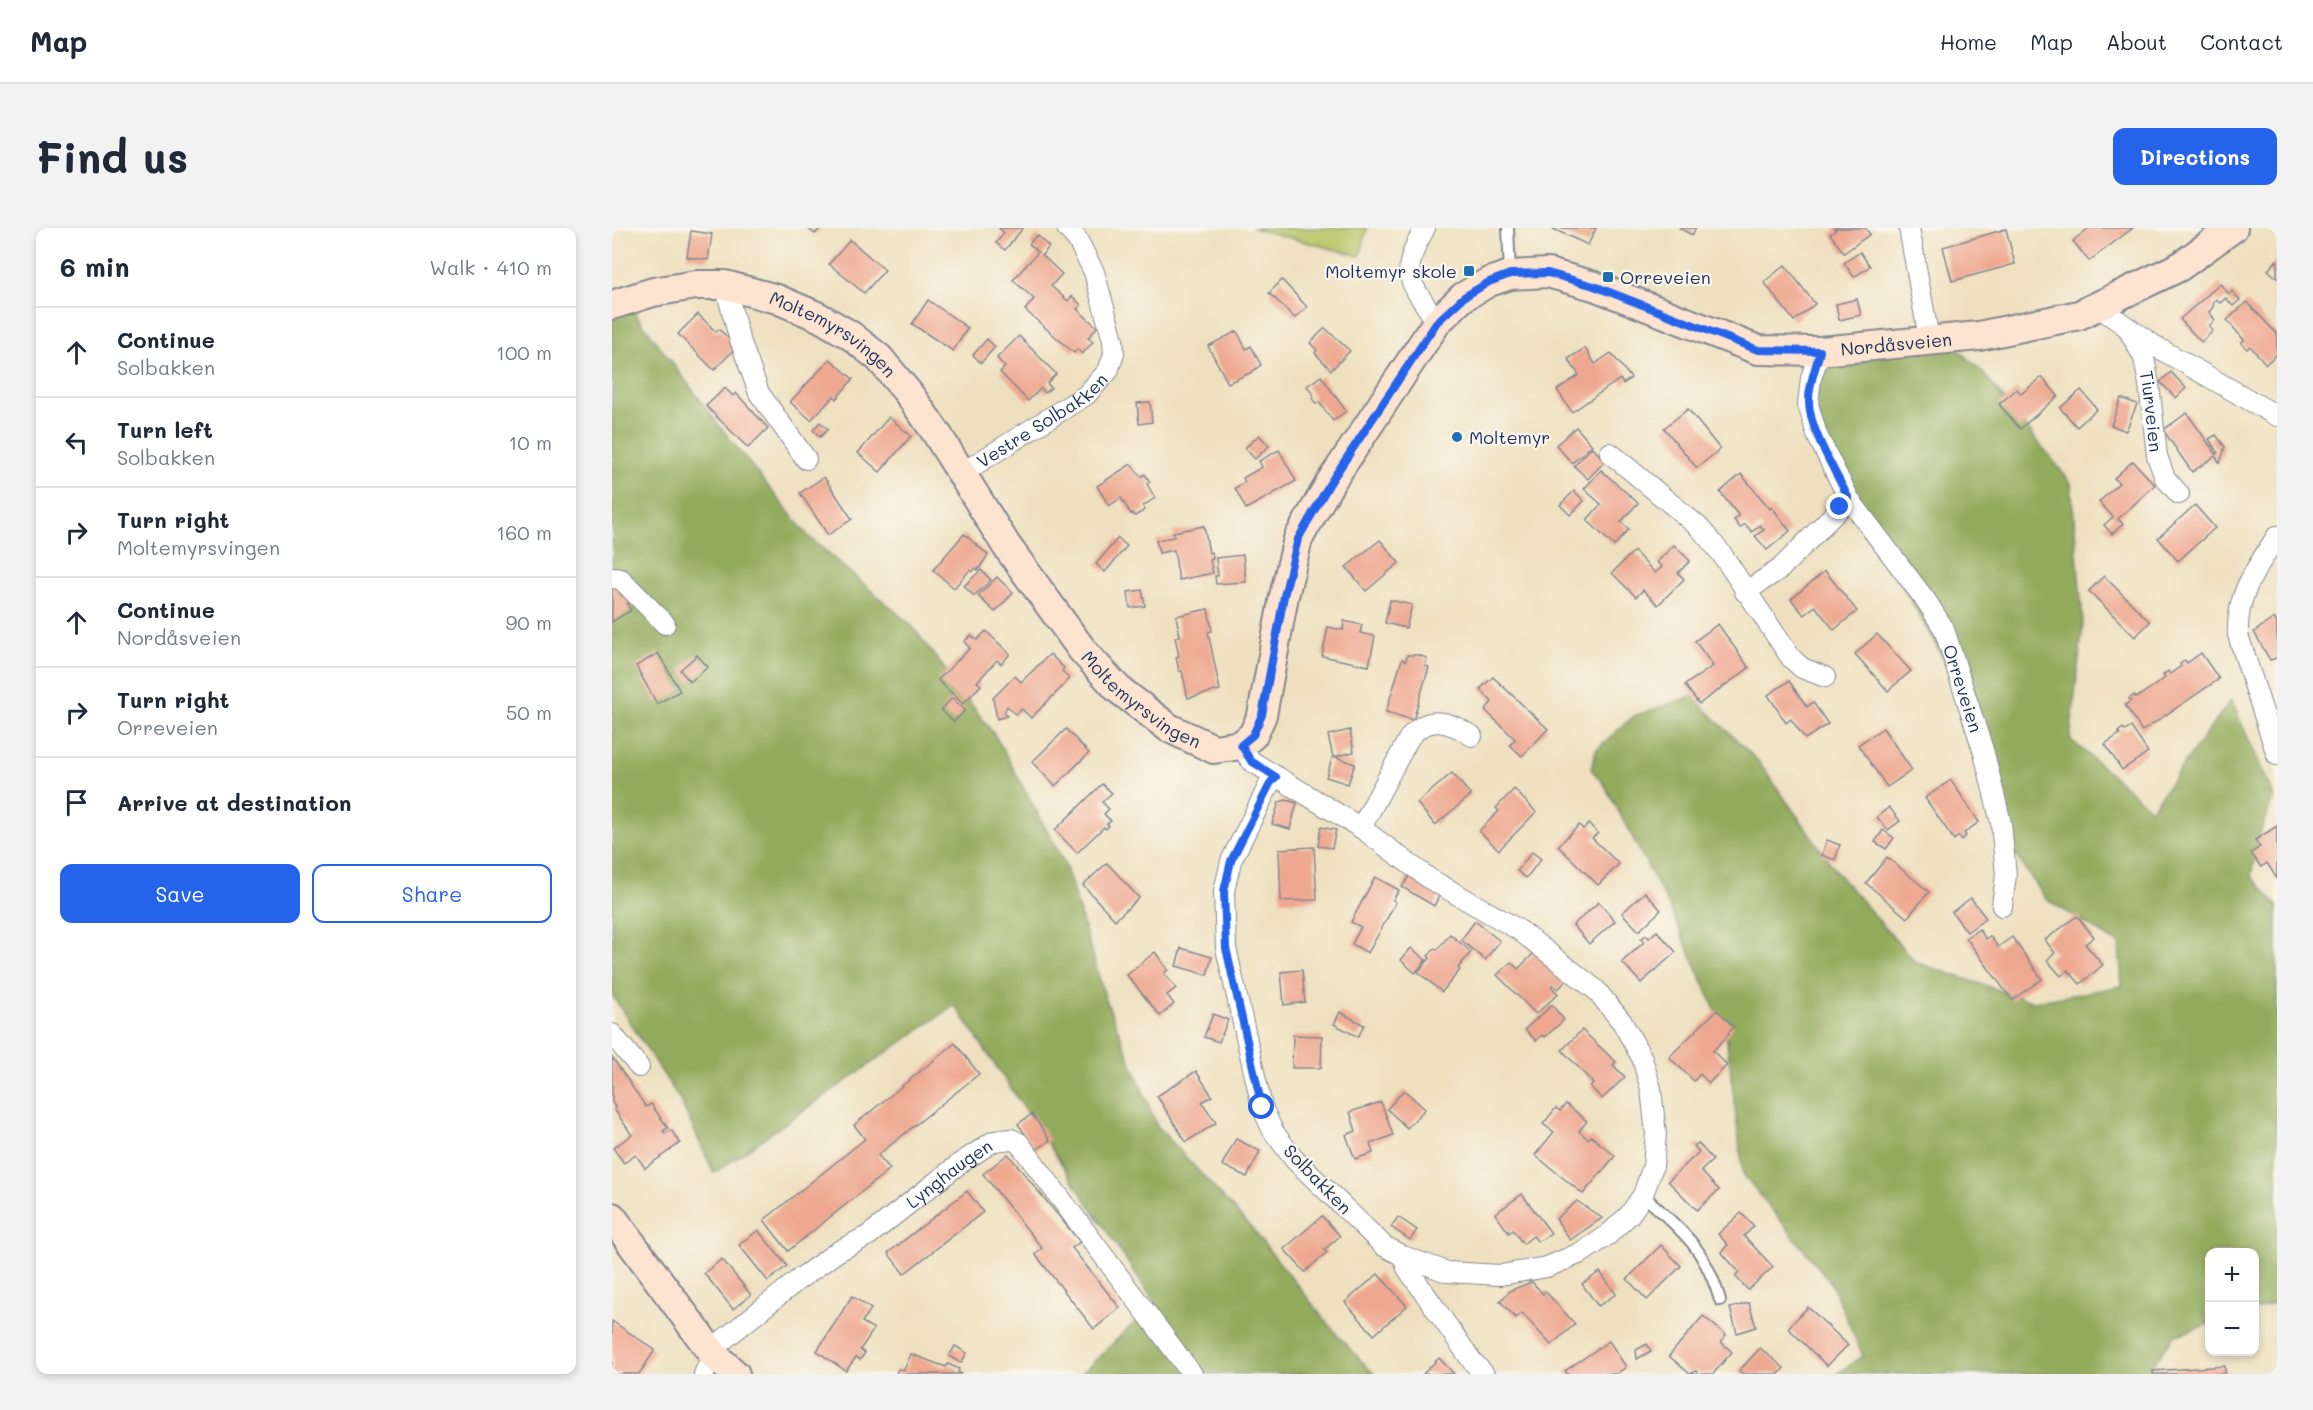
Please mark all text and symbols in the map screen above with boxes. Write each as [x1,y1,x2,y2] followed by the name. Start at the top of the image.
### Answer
[30,23,87,59] text: Map
[1940,28,1997,55] text: Home
[2030,28,2073,55] text: Map
[2106,28,2167,55] text: About
[2200,28,2283,55] text: Contact
[2113,128,2277,185] button: Directions
[36,129,188,184] text: Find us
[60,250,129,284] text: 6 min
[429,254,552,280] text: Walk · 410 m
[1325,259,1457,283] place label: Moltemyr skole
[1462,264,1476,278] marker: Moltemyr skole
[1620,265,1711,289] place label: Orreveien
[1601,270,1615,284] marker: Orreveien
[766,285,902,382] street label: Moltemyrsvingen
[117,325,215,354] text: Continue
[1839,327,1953,361] street label: Nordåsveien
[60,336,93,369] icon: ahead
[496,339,552,365] text: 100 m
[117,354,215,380] text: Solbakken
[972,367,1113,473] street label: Vestre Solbakken
[2135,368,2168,453] street label: Tiurveien
[117,415,213,444] text: Turn left
[1469,425,1550,449] place label: Moltemyr
[60,426,93,459] icon: left
[508,429,552,455] text: 10 m
[1450,430,1464,444] marker: Moltemyr
[117,444,215,470] text: Solbakken
[1826,493,1852,519] route end
[117,505,229,534] text: Turn right
[60,516,93,549] icon: right
[496,519,552,545] text: 160 m
[117,534,280,560] text: Moltemyrsvingen
[117,595,215,624] text: Continue
[60,606,93,639] icon: ahead
[506,609,552,635] text: 90 m
[117,624,241,650] text: Nordåsveien
[1938,641,1989,735] street label: Orreveien
[1076,645,1205,753] street label: Moltemyrsvingen
[117,685,229,714] text: Turn right
[60,696,93,729] icon: right
[506,699,552,725] text: 50 m
[117,714,218,740] text: Orreveien
[60,786,93,819] icon: arrive
[117,788,352,817] text: Arrive at destination
[60,864,300,923] button: Save
[312,864,552,923] button: Share
[1248,1093,1274,1119] route start
[901,1133,997,1213] street label: Lynghaugen
[1279,1139,1357,1219] street label: Solbakken
[2205,1248,2259,1356] map controls
[2205,1248,2259,1302] button: +
[2205,1302,2259,1356] button: −

